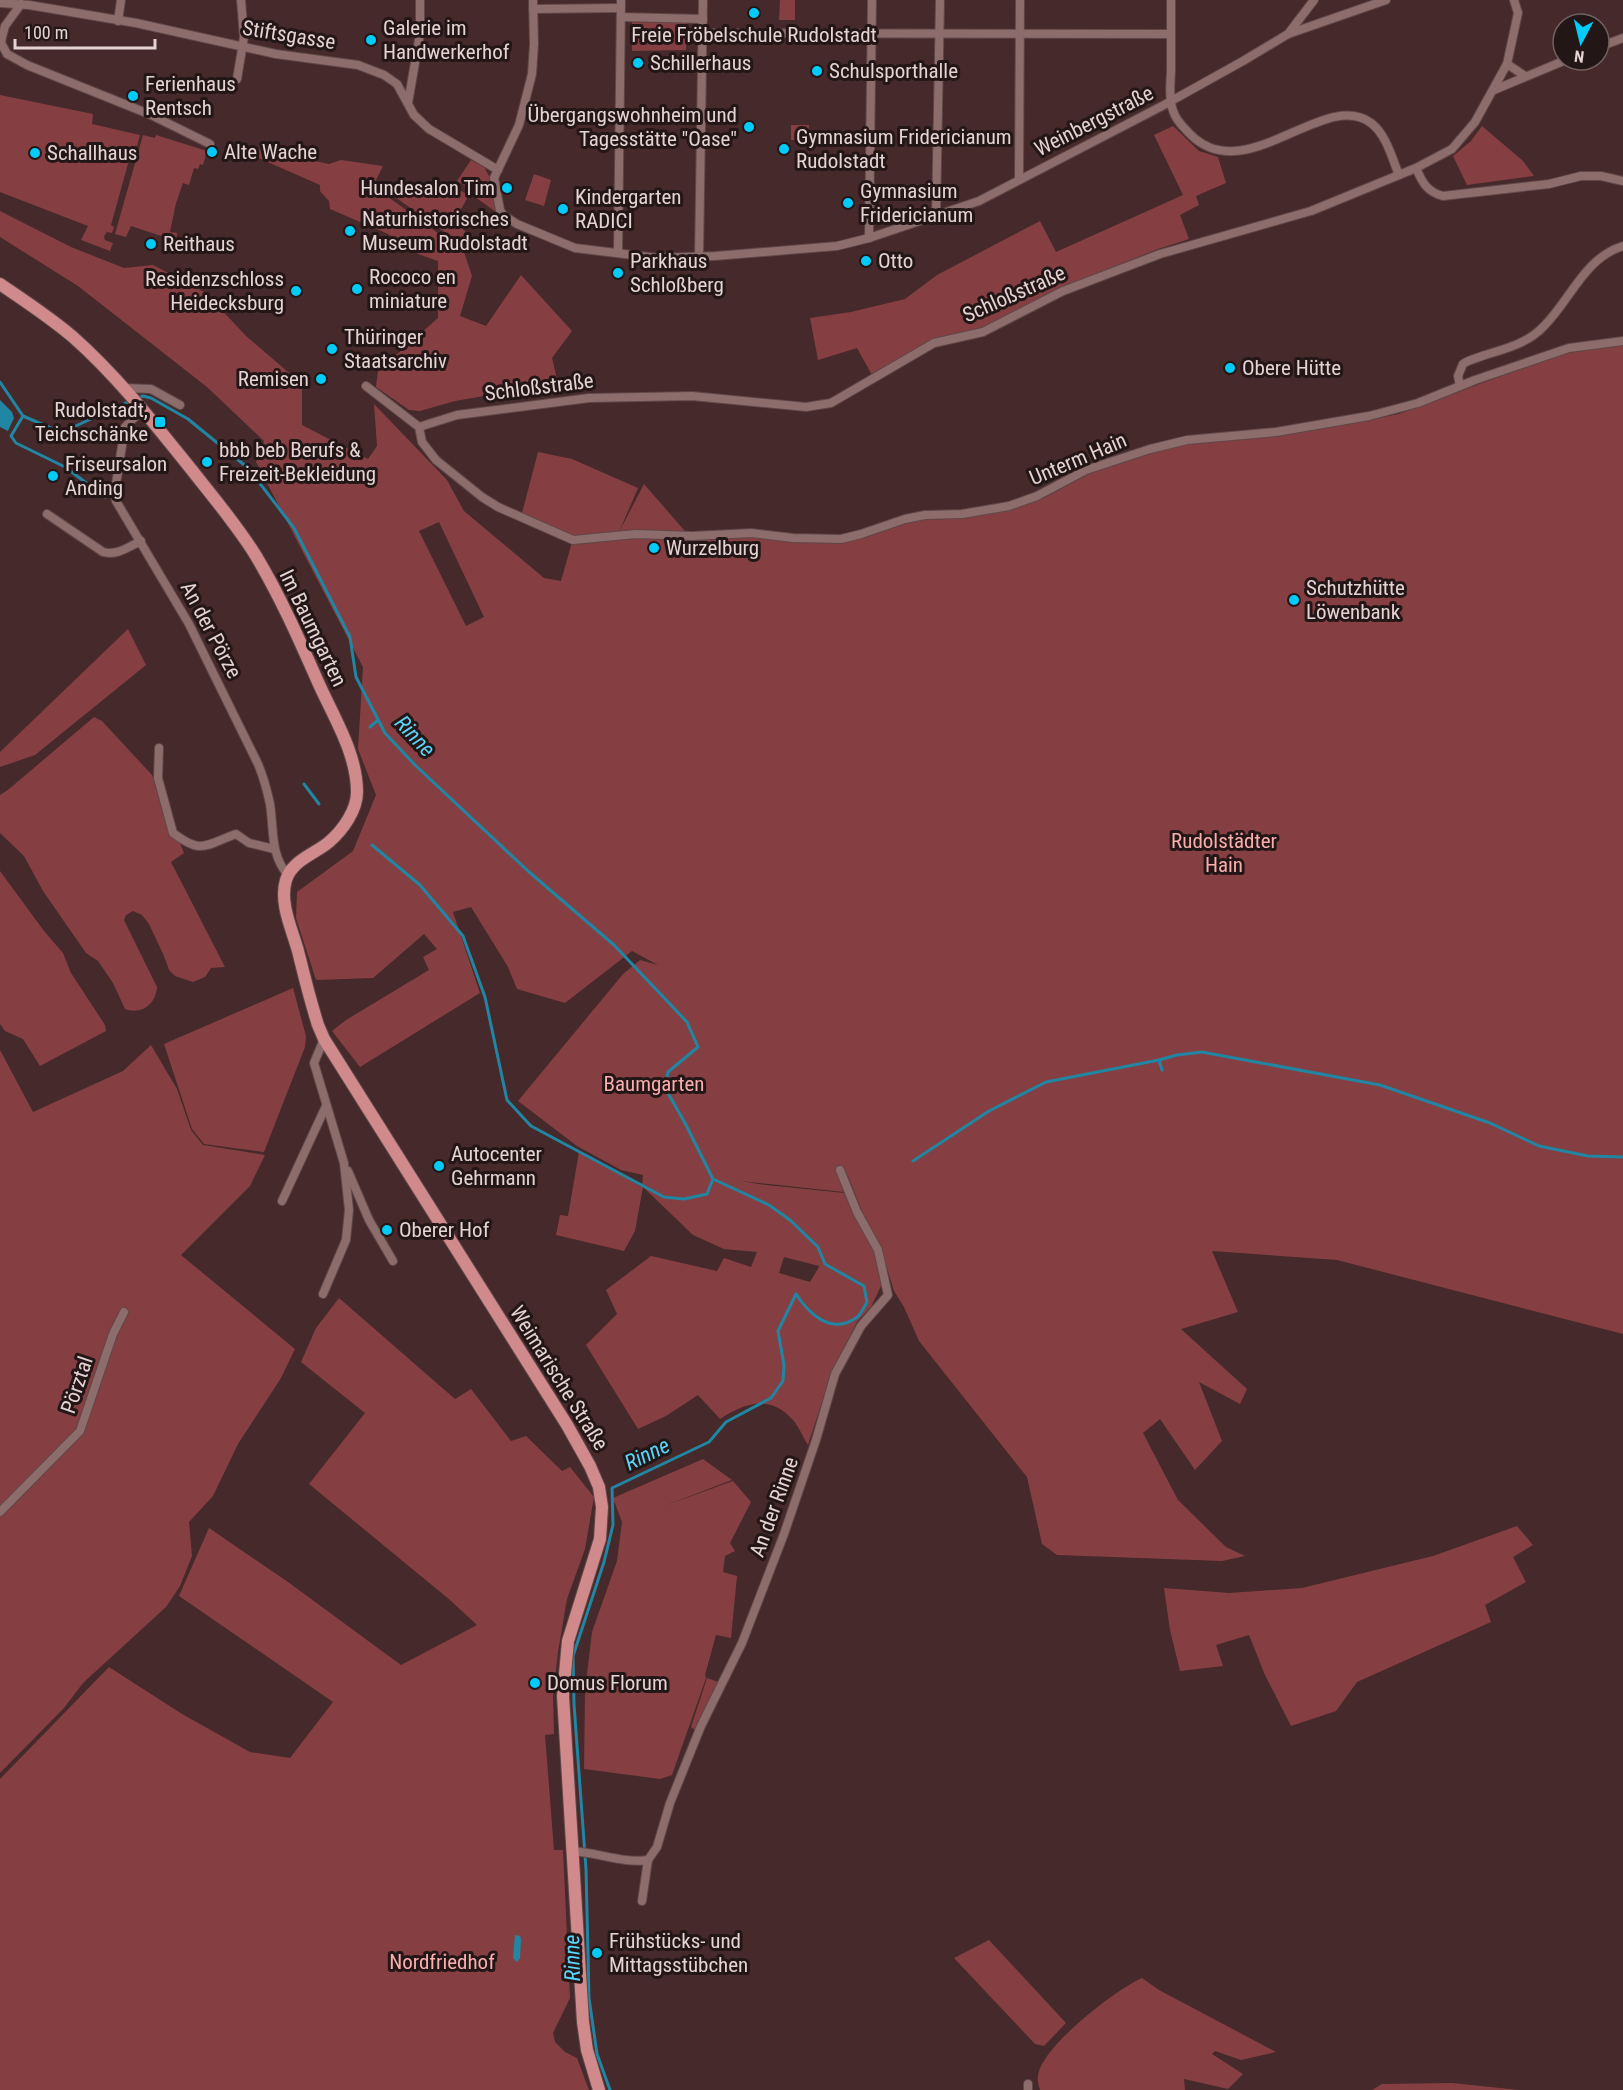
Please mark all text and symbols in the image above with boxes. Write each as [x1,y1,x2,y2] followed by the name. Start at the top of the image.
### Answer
[747,6,761,20] marker: Freie Fröbelschule Rudolstadt
[15,12,154,50] scale bar
[1551,12,1611,72] north arrow
[241,16,337,54] street label: Stiftsgasse
[383,16,510,64] place label: Galerie im Handwerkerhof
[24,22,68,43] text: 100 m
[631,23,877,47] place label: Freie Fröbelschule Rudolstadt
[364,33,378,47] marker: Galerie im Handwerkerhof
[1573,46,1585,66] text: N
[650,51,751,75] place label: Schillerhaus
[631,56,645,70] marker: Schillerhaus
[829,59,958,83] place label: Schulsporthalle
[810,64,824,78] marker: Schulsporthalle
[145,72,236,120] place label: Ferienhaus Rentsch
[1031,81,1157,161] street label: Weinbergstraße
[126,89,140,103] marker: Ferienhaus Rentsch
[528,103,737,151] place label: Übergangswohnheim und Tagesstätte "Oase"
[742,120,756,134] marker: Übergangswohnheim und Tagesstätte "Oase"
[796,125,1012,173] place label: Gymnasium Fridericianum Rudolstadt
[224,140,317,164] place label: Alte Wache
[47,141,137,165] place label: Schallhaus
[777,142,791,156] marker: Gymnasium Fridericianum Rudolstadt
[205,145,219,159] marker: Alte Wache
[28,146,42,160] marker: Schallhaus
[360,176,495,200] place label: Hundesalon Tim
[860,179,973,227] place label: Gymnasium Fridericianum
[500,181,514,195] marker: Hundesalon Tim
[575,185,681,233] place label: Kindergarten RADICI
[841,196,855,210] marker: Gymnasium Fridericianum
[556,202,570,216] marker: Kindergarten RADICI
[362,207,528,255] place label: Naturhistorisches Museum Rudolstadt
[343,224,357,238] marker: Naturhistorisches Museum Rudolstadt
[163,232,235,256] place label: Reithaus
[144,237,158,251] marker: Reithaus
[630,249,724,297] place label: Parkhaus Schloßberg
[878,249,913,273] place label: Otto
[859,254,873,268] marker: Otto
[959,261,1069,327] street label: Schloßstraße
[369,265,456,313] place label: Rococo en miniature
[611,266,625,280] marker: Parkhaus Schloßberg
[145,267,284,315] place label: Residenzschloss Heidecksburg
[350,282,364,296] marker: Rococo en miniature
[289,284,303,298] marker: Residenzschloss Heidecksburg
[344,325,447,373] place label: Thüringer Staatsarchiv
[325,342,339,356] marker: Thüringer Staatsarchiv
[1242,356,1341,380] place label: Obere Hütte
[1223,361,1237,375] marker: Obere Hütte
[238,367,309,391] place label: Remisen
[483,368,595,406] street label: Schloßstraße
[314,372,328,386] marker: Remisen
[35,398,148,446] place label: Rudolstadt, Teichschänke
[153,415,167,429] marker: Rudolstadt, Teichschänke
[1026,428,1130,490] street label: Unterm Hain
[219,438,376,486] place label: bbb beb Berufs & Freizeit-Bekleidung
[65,452,167,500] place label: Friseursalon Anding
[200,455,214,469] marker: bbb beb Berufs & Freizeit-Bekleidung
[46,469,60,483] marker: Friseursalon Anding
[666,536,759,560] place label: Wurzelburg
[647,541,661,555] marker: Wurzelburg
[274,566,352,690] street label: Im Baumgarten
[1306,576,1405,624] place label: Schutzhütte Löwenbank
[176,578,247,683] street label: An der Pörze
[1287,593,1301,607] marker: Schutzhütte Löwenbank
[390,710,440,762] water label: Rinne
[1171,829,1277,877] park label: Rudolstädter Hain
[603,1072,705,1096] park label: Baumgarten
[451,1142,542,1190] place label: Autocenter Gehrmann
[432,1159,446,1173] marker: Autocenter Gehrmann
[399,1218,490,1242] place label: Oberer Hof
[380,1223,394,1237] marker: Oberer Hof
[505,1301,613,1455] street label: Weimarische Straße
[56,1353,98,1417] street label: Pörztal
[620,1432,674,1476] water label: Rinne
[745,1454,803,1560] street label: An der Rinne
[547,1671,668,1695] place label: Domus Florum
[528,1676,542,1690] marker: Domus Florum
[609,1929,748,1977] place label: Frühstücks- und Mittagsstübchen
[559,1934,585,1982] water label: Rinne
[590,1946,604,1960] marker: Frühstücks- und Mittagsstübchen
[389,1950,495,1974] park label: Nordfriedhof

